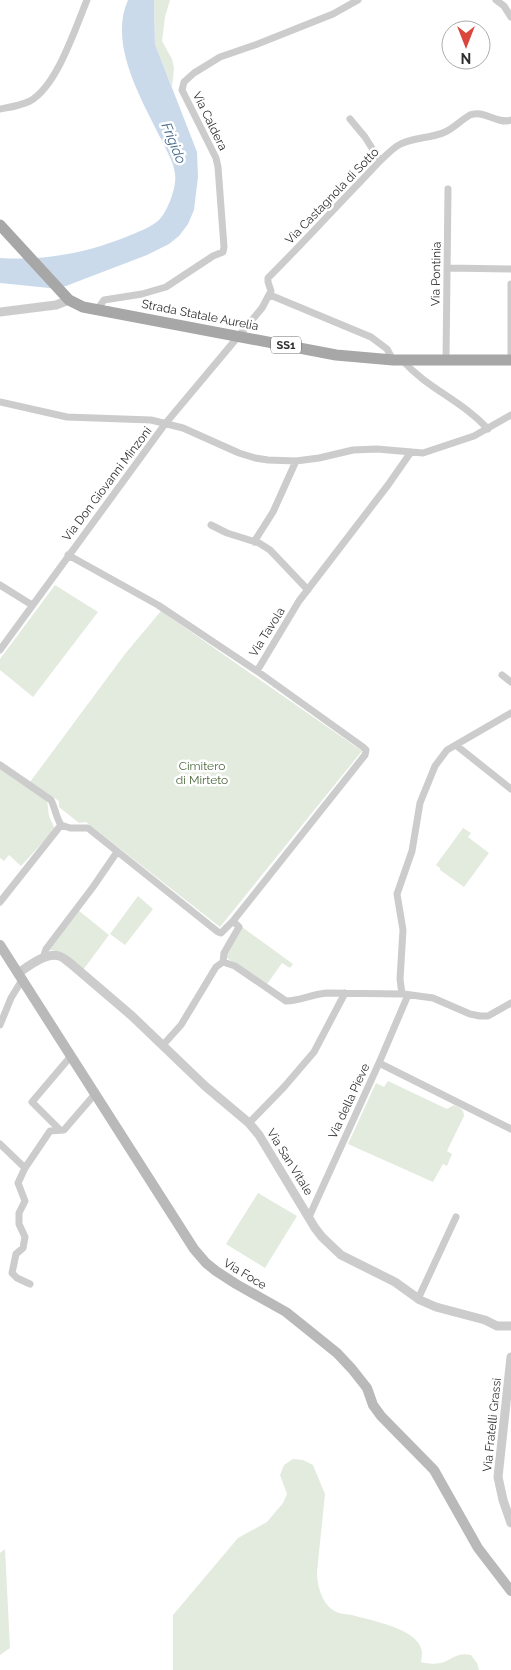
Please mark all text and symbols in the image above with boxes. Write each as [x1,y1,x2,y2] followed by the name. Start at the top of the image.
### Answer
[441,20,491,70] north arrow
[461,50,471,66] text: N
[190,89,230,153] street label: Via Caldera
[159,120,189,166] water label: Frigido
[282,145,382,247] street label: Via Castagnola di Sotto
[428,242,444,306] street label: Via Pontinia
[140,297,260,333] street label: Strada Statale Aurelia
[271,336,301,354] road number: SS1
[59,424,155,544] street label: Via Don Giovanni Minzoni
[246,605,288,659] street label: Via Tavola
[176,759,228,787] park label: Cimitero di Mirteto
[326,1061,372,1141] street label: Via della Pieve
[264,1126,316,1198] street label: Via San Vitale
[221,1256,269,1292] street label: Via Foce
[480,1377,504,1473] street label: Via Fratelli Grassi

